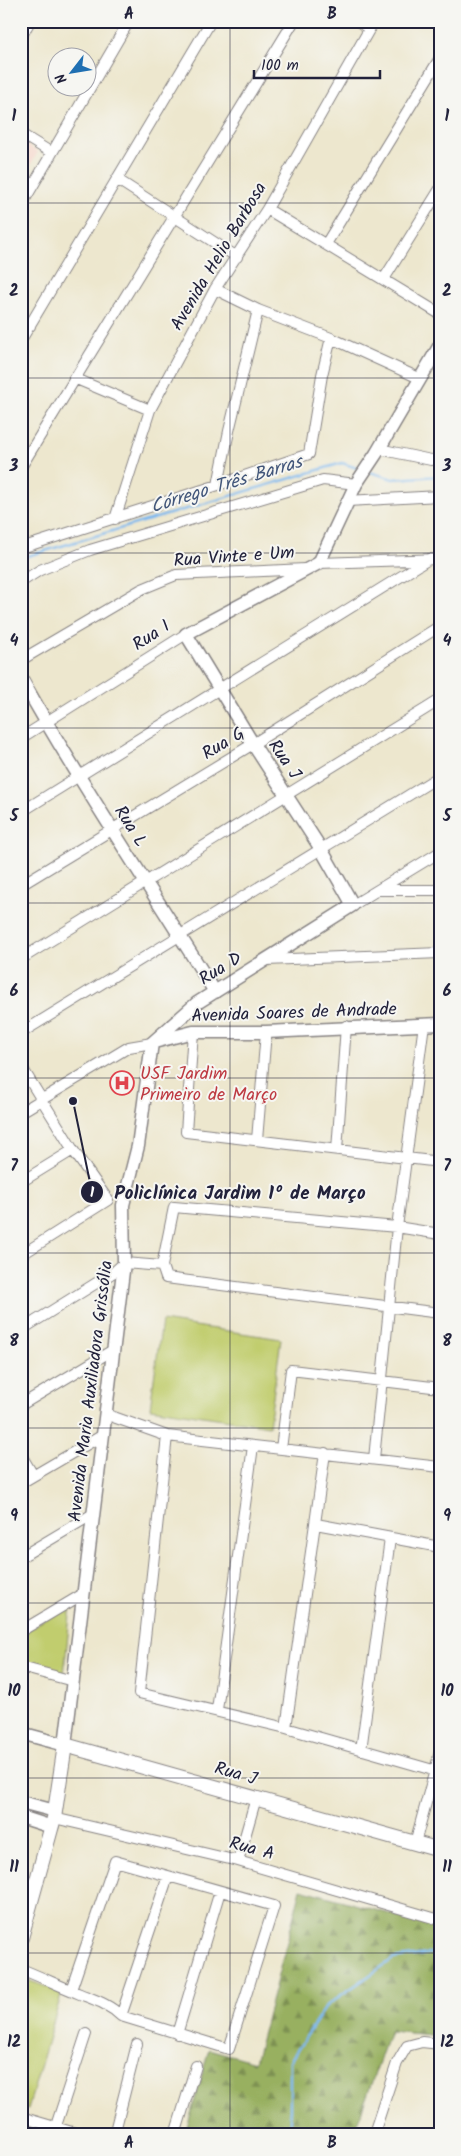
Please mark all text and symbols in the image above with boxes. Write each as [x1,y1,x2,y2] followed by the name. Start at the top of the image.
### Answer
[124,2,134,27] text: A
[327,2,337,27] text: B
[48,48,98,98] north arrow
[254,48,380,80] scale bar
[261,54,299,78] text: 100 m
[50,69,73,88] text: N
[12,104,17,129] text: 1
[445,104,450,129] text: 1
[163,177,275,337] street label: Avenida Helio Barbosa
[9,279,19,304] text: 2
[442,279,452,304] text: 2
[147,447,308,522] water label: Córrego Três Barras
[9,454,19,479] text: 3
[442,454,452,479] text: 3
[173,539,295,576] street label: Rua Vinte e Um
[127,613,177,659] street label: Rua I
[10,629,19,654] text: 4
[443,629,452,654] text: 4
[197,720,251,769] street label: Rua G
[260,734,308,786] street label: Rua J
[106,800,154,853] street label: Rua L
[9,804,20,829] text: 5
[442,804,453,829] text: 5
[193,944,248,994] street label: Rua D
[10,979,19,1004] text: 6
[443,979,452,1004] text: 6
[191,995,397,1032] street label: Avenida Soares de Andrade
[140,1060,277,1110] place label: USF Jardim Primeiro de Março
[109,1070,135,1096] hospital icon: USF Jardim Primeiro de Março
[10,1154,18,1179] text: 7
[443,1154,451,1179] text: 7
[79,1175,376,1209] callout: Policlínica Jardim 1º de Março
[114,1179,366,1209] text: Policlínica Jardim 1º de Março
[90,1181,95,1205] text: 1
[61,1259,122,1523] street label: Avenida Maria Auxiliadora Grissólia
[9,1329,19,1354] text: 8
[442,1329,452,1354] text: 8
[10,1504,18,1529] text: 9
[443,1504,451,1529] text: 9
[7,1679,21,1704] text: 10
[440,1679,454,1704] text: 10
[211,1755,261,1794] street label: Rua J
[226,1830,278,1869] street label: Rua A
[9,1855,19,1880] text: 11
[442,1855,452,1880] text: 11
[7,2030,21,2055] text: 12
[440,2030,454,2055] text: 12
[124,2131,134,2156] text: A
[327,2131,337,2156] text: B

